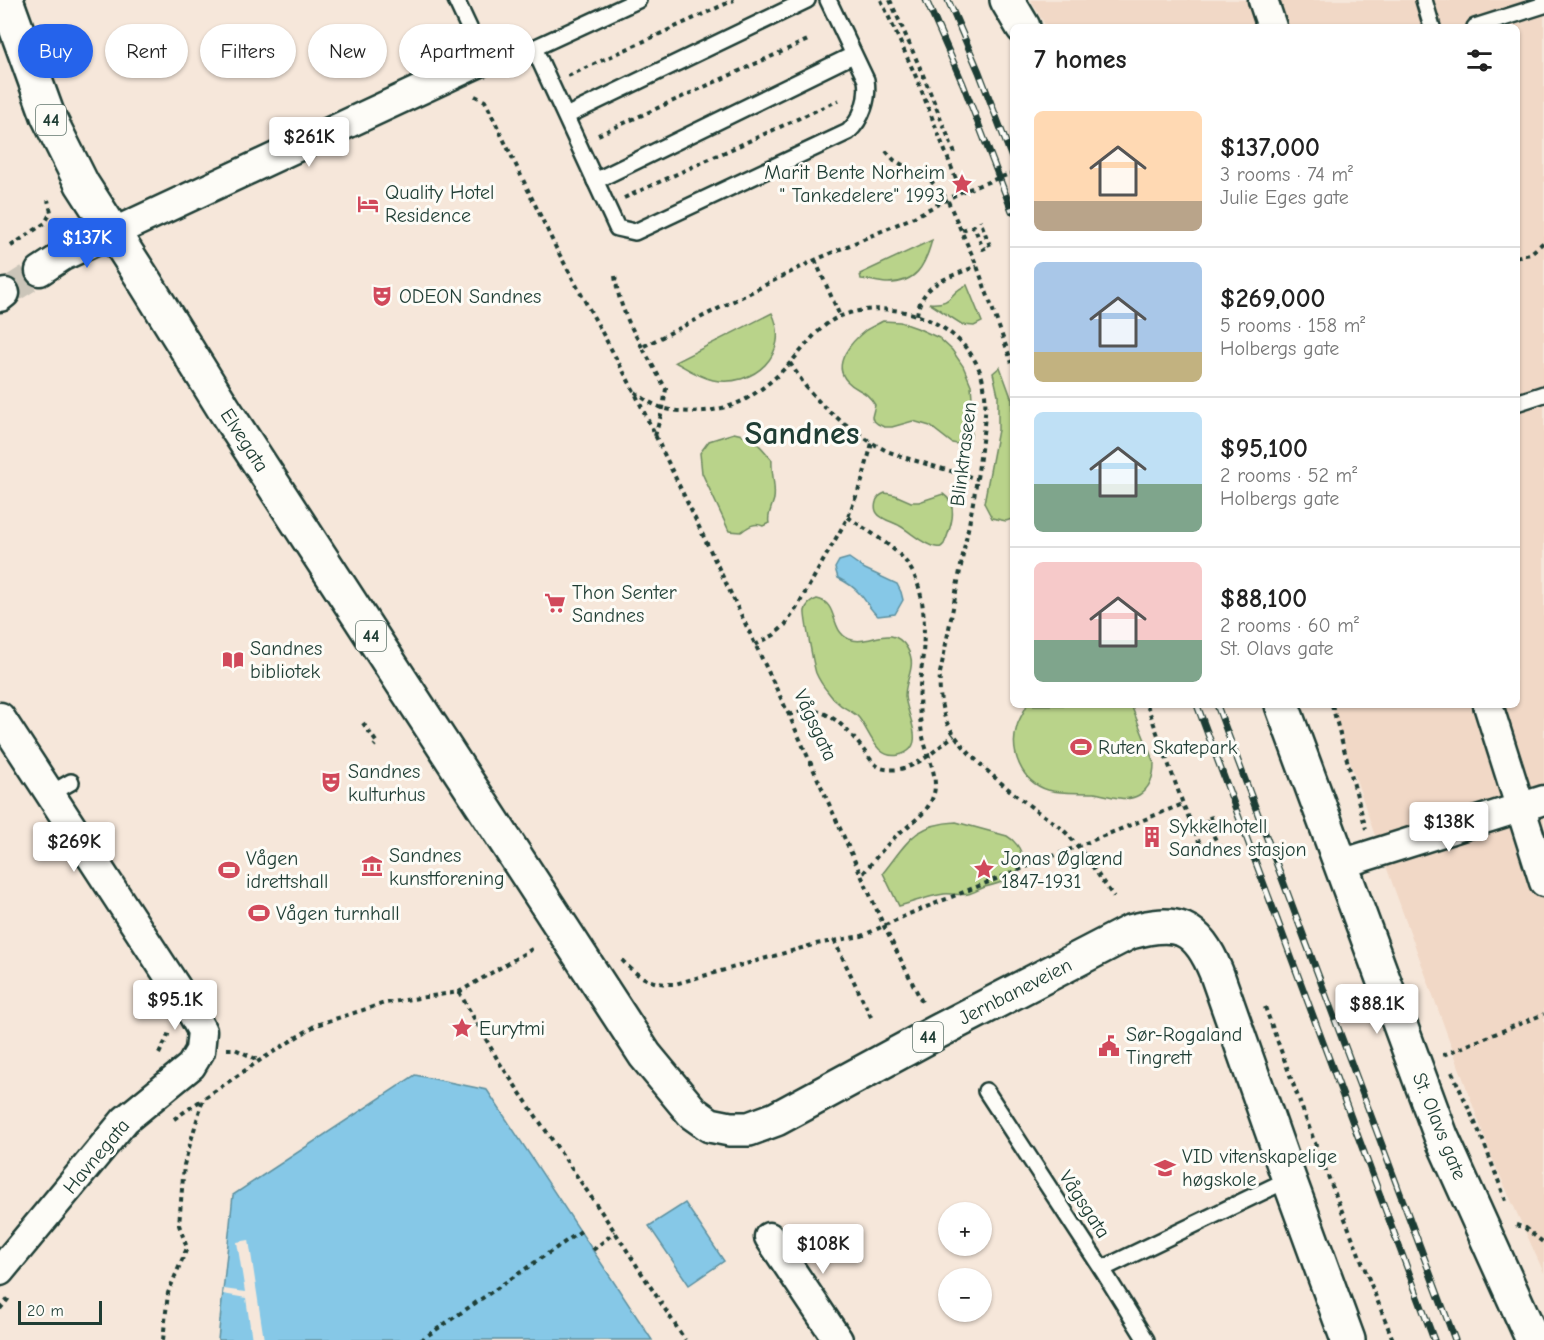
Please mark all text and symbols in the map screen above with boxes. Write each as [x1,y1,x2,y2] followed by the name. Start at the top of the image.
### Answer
[18,24,93,78] chip: Buy
[105,24,188,78] chip: Rent
[200,24,296,78] chip: Filters
[308,24,387,78] chip: New
[399,24,535,78] chip: Apartment
[1463,44,1496,77] icon: filters
[1034,45,1127,75] text: 7 homes
[36,105,66,135] road number: 44
[267,117,351,168] pin: $261K
[283,125,335,148] text: $261K
[1220,133,1320,163] text: $137,000
[1082,135,1154,207] icon: home
[764,161,945,207] place label: Marit Bente Norheim " Tankedelere" 1993
[1220,163,1353,186] text: 3 rooms · 74 m²
[950,172,974,196] place icon: Marit Bente Norheim " Tankedelere" 1993
[385,181,494,227] place label: Quality Hotel Residence
[1220,186,1349,209] text: Julie Eges gate
[356,192,380,216] hotel icon: Quality Hotel Residence
[45,218,129,269] pin: $137K
[62,226,112,249] text: $137K
[370,284,394,308] theatre icon: ODEON Sandnes
[1220,284,1325,314] text: $269,000
[399,285,541,308] place label: ODEON Sandnes
[1082,286,1154,358] icon: home
[1220,314,1365,337] text: 5 rooms · 158 m²
[1220,337,1339,360] text: Holbergs gate
[946,401,981,508] street label: Blinktraseen
[216,404,274,476] street label: Elvegata
[745,415,859,452] district label: Sandnes
[1220,434,1308,464] text: $95,100
[1082,436,1154,508] icon: home
[1220,464,1357,487] text: 2 rooms · 52 m²
[1220,487,1339,510] text: Holbergs gate
[572,581,677,627] place label: Thon Senter Sandnes
[1220,584,1307,614] text: $88,100
[1082,586,1154,658] icon: home
[543,591,567,615] supermarket icon: Thon Senter Sandnes
[1220,614,1359,637] text: 2 rooms · 60 m²
[356,621,386,651] road number: 44
[250,637,322,683] place label: Sandnes bibliotek
[1220,637,1334,660] text: St. Olavs gate
[221,648,245,672] library icon: Sandnes bibliotek
[789,686,842,764] street label: Vågsgata
[1069,735,1093,759] sports icon: Ruten Skatepark
[1098,736,1238,759] place label: Ruten Skatepark
[348,760,425,806] place label: Sandnes kulturhus
[319,770,343,794] theatre icon: Sandnes kulturhus
[1407,802,1491,853] pin: $138K
[1423,810,1475,833] text: $138K
[1169,815,1307,861] place label: Sykkelhotell Sandnes stasjon
[32,822,116,873] pin: $269K
[1140,825,1164,849] building icon: Sykkelhotell Sandnes stasjon
[47,830,101,853] text: $269K
[389,844,505,890] place label: Sandnes kunstforening
[246,847,328,893] place label: Vågen idrettshall
[1001,847,1123,893] place label: Jonas Øglænd 1847-1931
[360,854,384,878] museum icon: Sandnes kunstforening
[972,857,996,881] place icon: Jonas Øglænd 1847-1931
[217,858,241,882] sports icon: Vågen idrettshall
[247,901,271,925] sports icon: Vågen turnhall
[276,902,400,925] place label: Vågen turnhall
[955,953,1076,1030] street label: Jernbaneveien
[126,980,224,1031] pin: $95.1K
[1328,984,1426,1035] pin: $88.1K
[147,988,203,1011] text: $95.1K
[1349,992,1405,1015] text: $88.1K
[450,1016,474,1040] place icon: Eurytmi
[479,1017,545,1040] place label: Eurytmi
[913,1022,943,1052] road number: 44
[1126,1023,1242,1069] place label: Sør-Rogaland Tingrett
[1097,1034,1121,1058] public building icon: Sør-Rogaland Tingrett
[1408,1069,1471,1183] street label: St. Olavs gate
[58,1114,134,1198] street label: Havnegata
[1182,1145,1337,1191] place label: VID vitenskapelige høgskole
[1153,1156,1177,1180] school or university icon: VID vitenskapelige høgskole
[1054,1166,1115,1242] street label: Vågsgata
[938,1202,992,1322] map controls
[938,1202,992,1256] button: +
[781,1224,865,1275] pin: $108K
[797,1232,849,1255] text: $108K
[938,1268,992,1322] button: −
[18,1298,102,1326] scale bar
[27,1302,64,1320] text: 20 m

